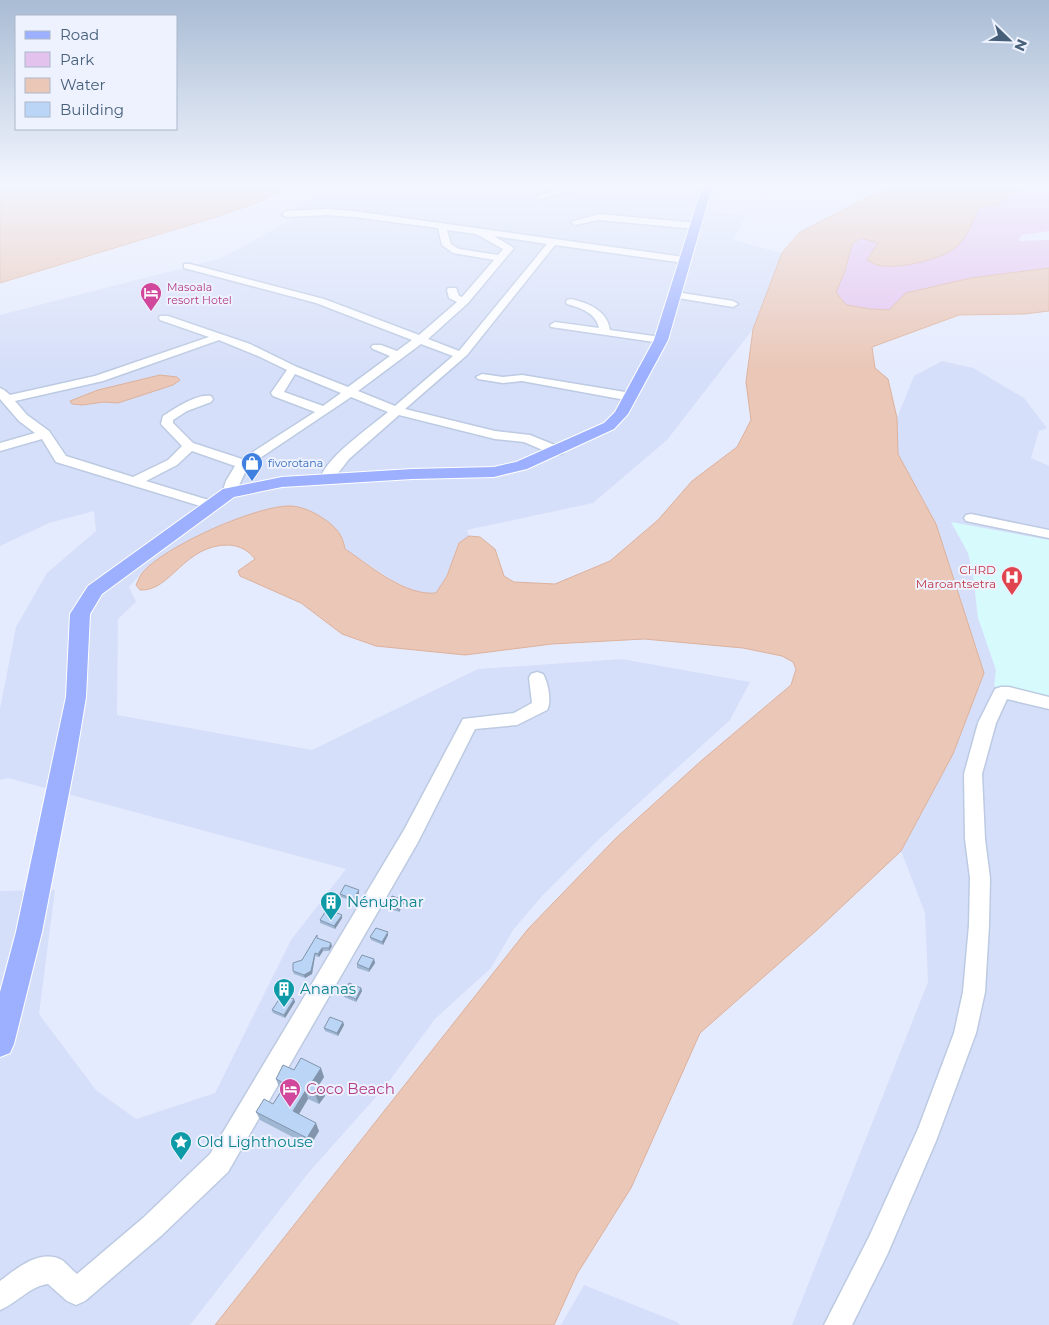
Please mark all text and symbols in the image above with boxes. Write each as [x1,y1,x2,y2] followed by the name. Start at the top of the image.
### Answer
[15,15,178,130] legend
[984,15,1034,65] north arrow
[60,25,99,44] text: Road
[1010,36,1031,54] text: N
[60,50,94,69] text: Park
[60,75,106,94] text: Water
[60,100,124,119] text: Building
[167,280,232,307] place label: Masoala resort Hotel
[139,281,163,312] hotel icon: Masoala resort Hotel
[240,451,264,482] shop icon: fivorotana
[268,456,323,470] place label: fivorotana
[916,562,996,591] place label: CHRD Maroantsetra
[1000,565,1024,596] hospital icon: CHRD Maroantsetra
[319,890,343,921] building icon: Nénuphar
[347,892,424,911] place label: Nénuphar
[272,977,296,1008] building icon: Ananas
[300,979,356,998] place label: Ananas
[278,1077,302,1108] hotel icon: Coco Beach
[306,1079,395,1098] place label: Coco Beach
[169,1130,193,1161] place icon: Old Lighthouse
[197,1132,313,1151] place label: Old Lighthouse

